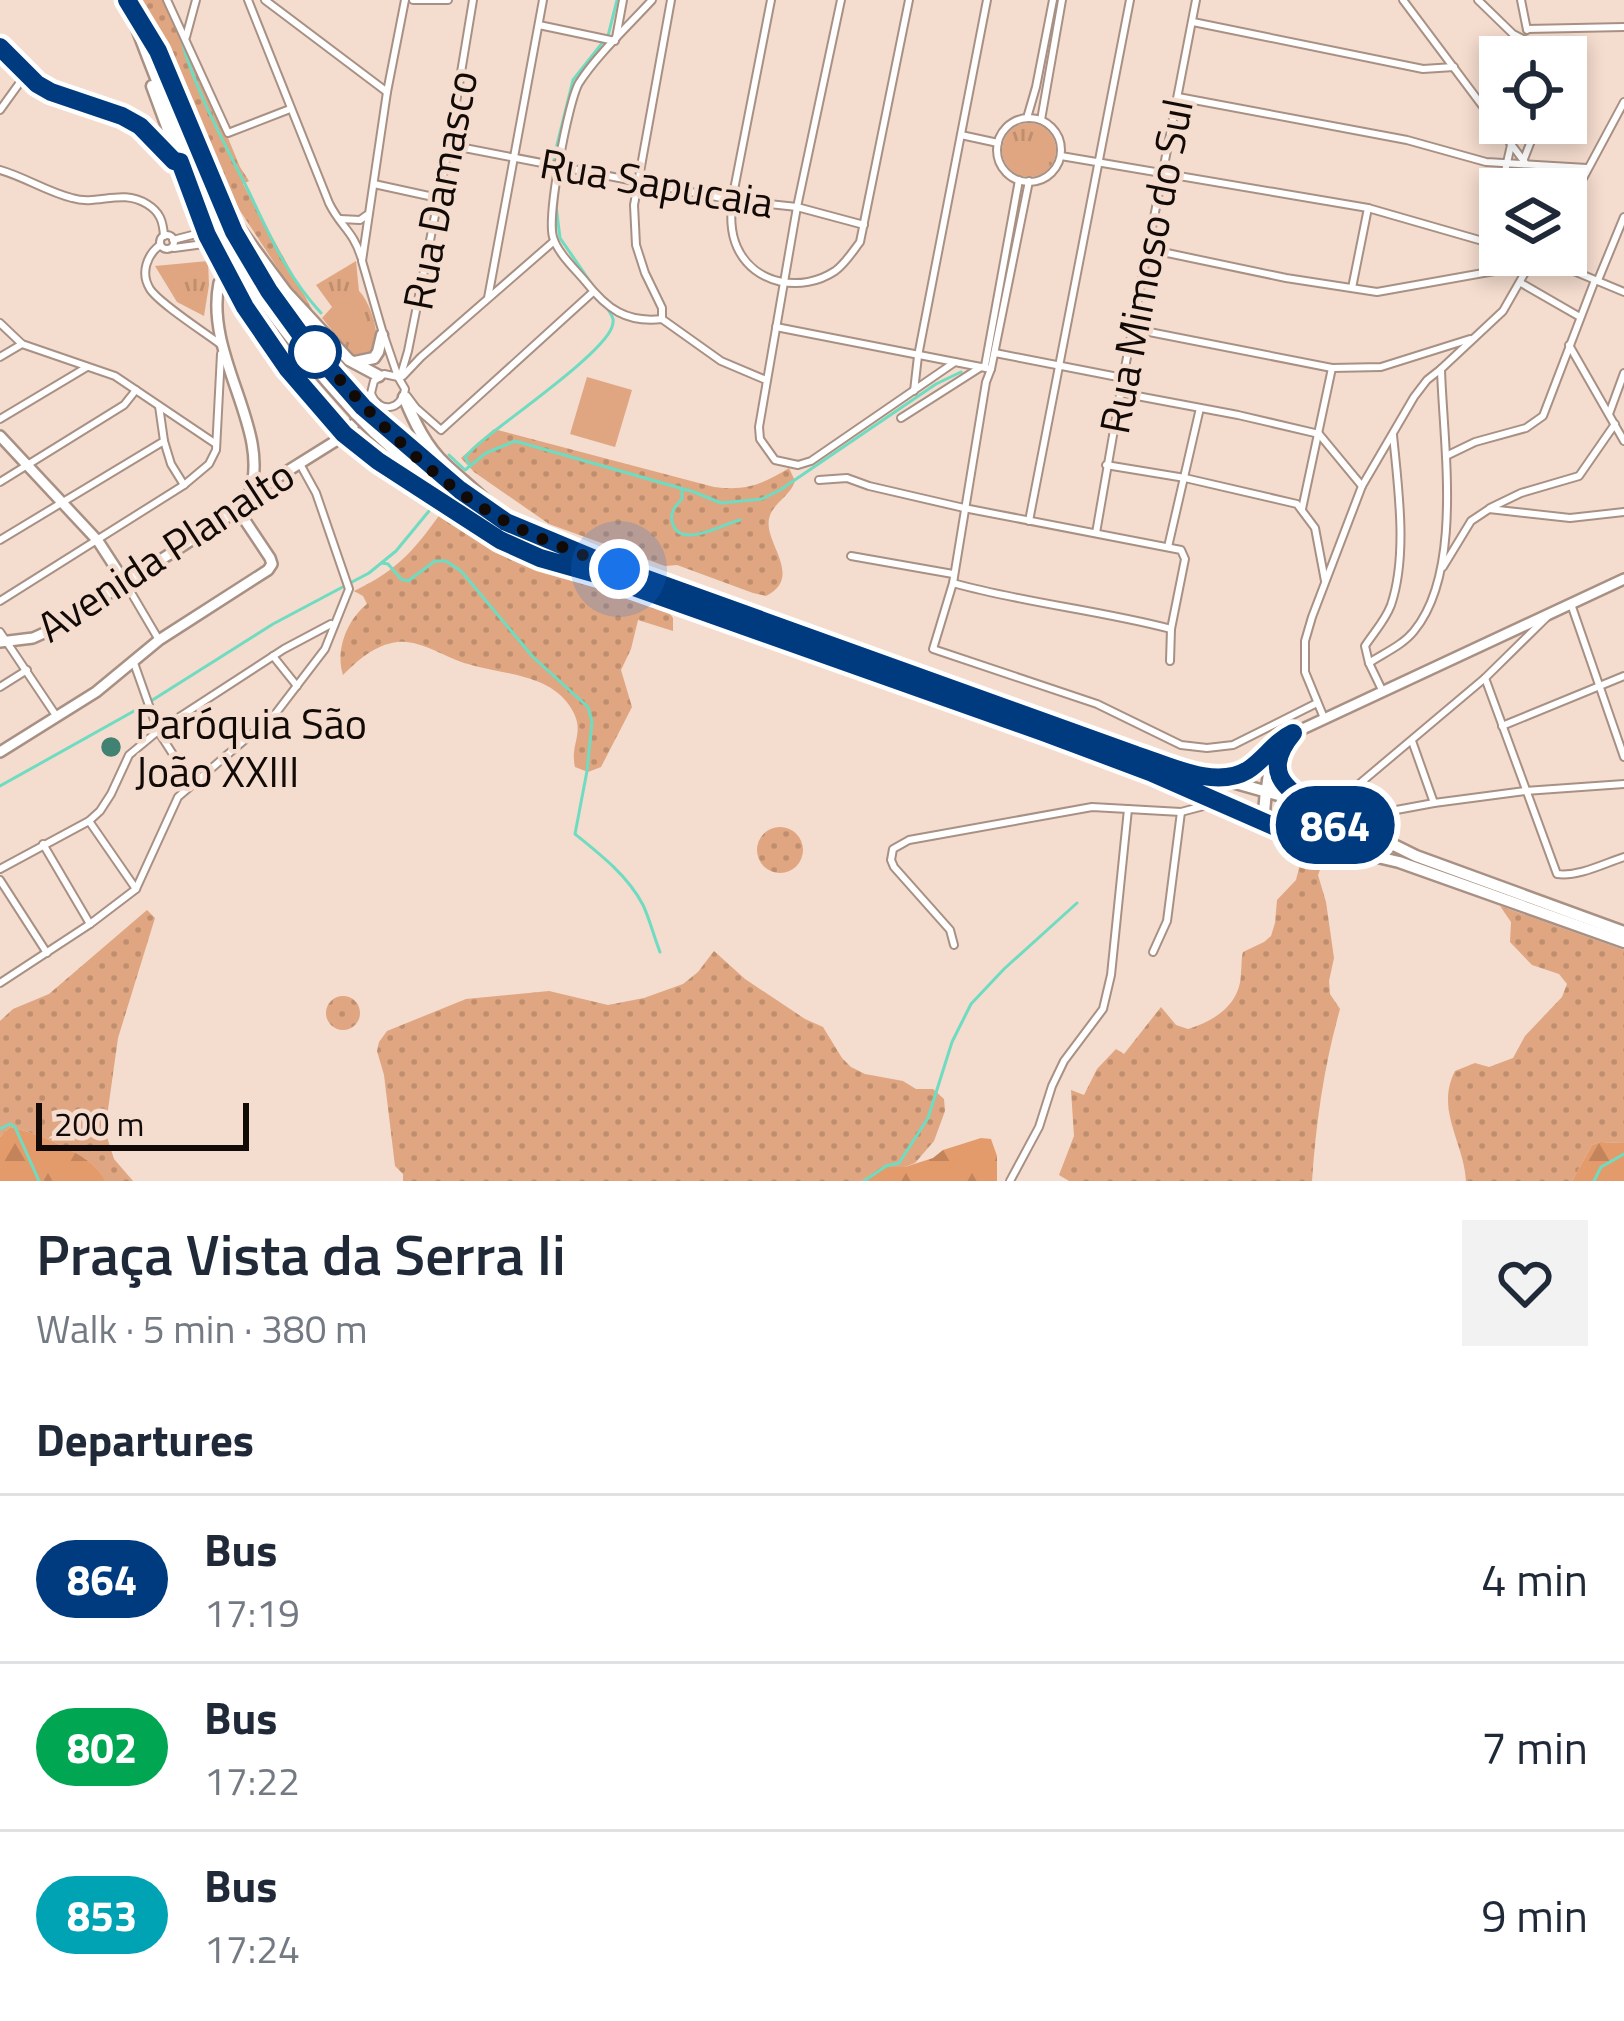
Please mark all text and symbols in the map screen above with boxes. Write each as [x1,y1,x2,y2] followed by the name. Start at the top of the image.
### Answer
[1479,36,1587,276] map controls
[1479,36,1587,144] button: locate
[384,65,494,315] street label: Rua Damasco
[1081,93,1209,439] street label: Rua Mimoso do Sul
[535,130,779,234] street label: Rua Sapucaia
[1479,168,1587,276] button: layers
[290,327,340,377] unlabelled marker
[24,443,306,657] street label: Avenida Planalto
[589,539,649,599] your location
[135,691,367,803] place label: Paróquia São João XXIII
[98,734,124,760] marker: Paróquia São João XXIII
[1266,786,1404,864] line badge: 864
[1300,793,1370,857] text: 864
[36,1097,249,1150] scale bar
[54,1099,144,1149] text: 200 m
[36,1210,566,1297] text: Praça Vista da Serra Ii
[1462,1220,1588,1346] button: heart
[36,1299,368,1358] text: Walk · 5 min · 380 m
[36,1405,254,1473] text: Departures
[204,1515,278,1583] text: Bus
[1481,1545,1588,1613] text: 4 min
[67,1547,137,1611] text: 864
[204,1583,300,1642] text: 17:19
[204,1683,278,1751] text: Bus
[1481,1713,1588,1781] text: 7 min
[67,1715,137,1779] text: 802
[204,1751,300,1810] text: 17:22
[204,1851,278,1919] text: Bus
[1481,1881,1588,1949] text: 9 min
[67,1883,137,1947] text: 853
[204,1919,300,1978] text: 17:24

